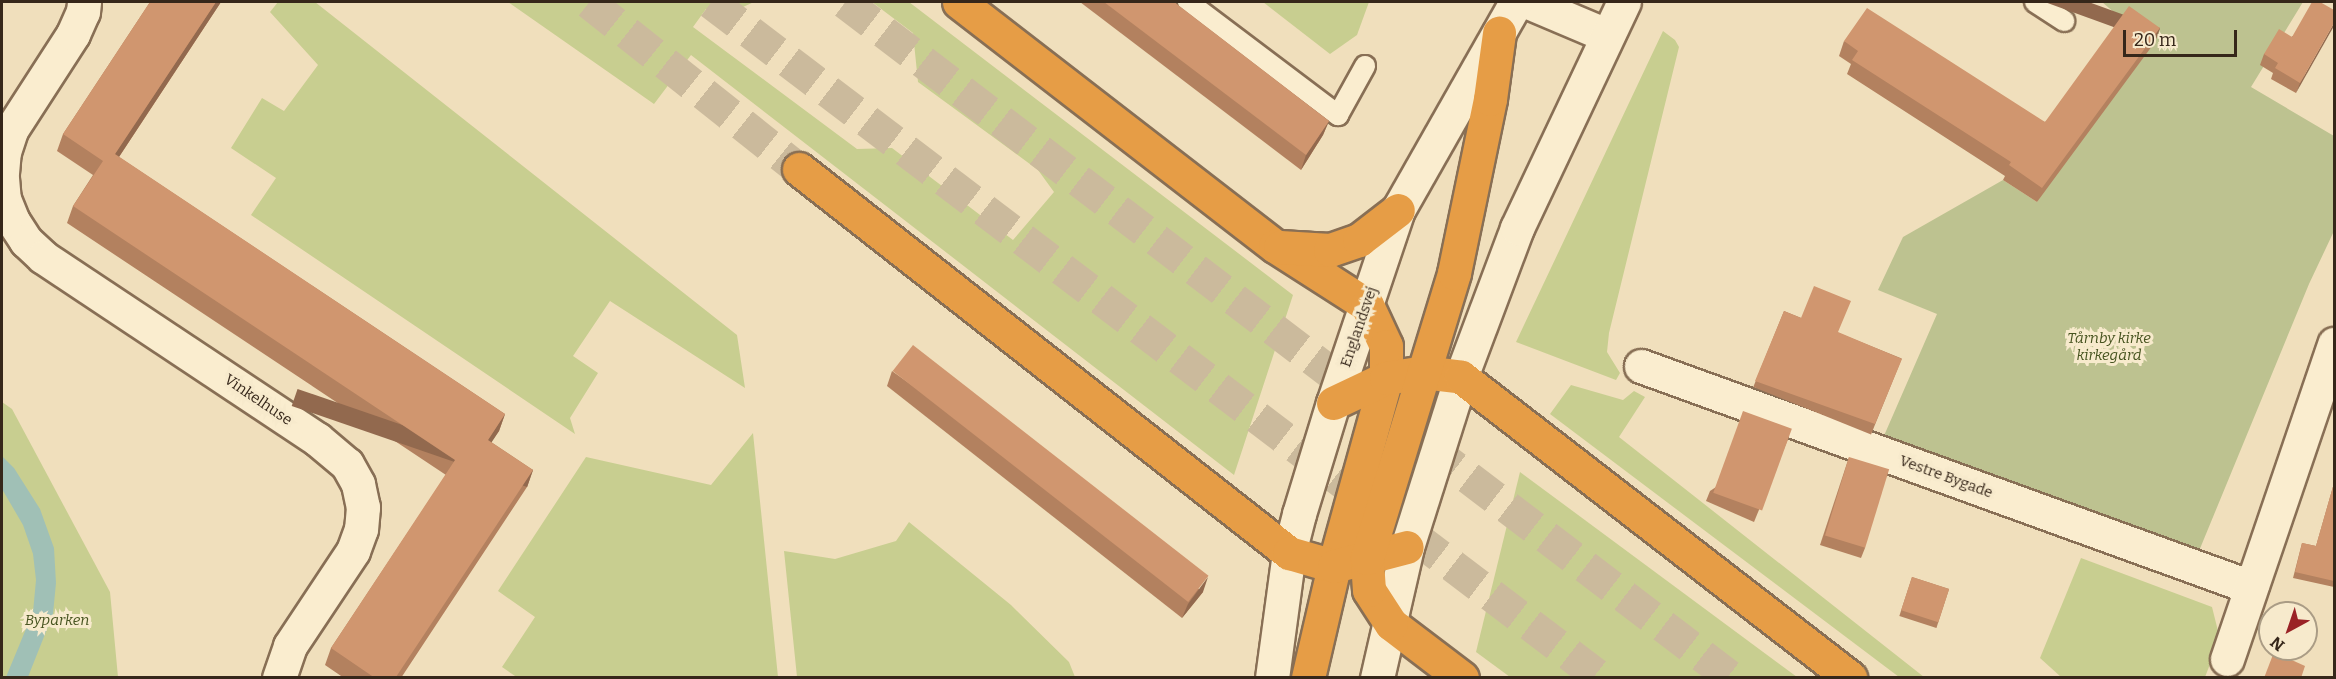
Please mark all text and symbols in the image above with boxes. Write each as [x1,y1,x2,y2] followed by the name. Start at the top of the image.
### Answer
[2126,18,2240,56] scale bar
[2134,29,2176,51] text: 20 m
[1337,284,1381,370] street label: Englandsvej
[2067,329,2151,364] park label: Tårnby kirke kirkegård
[221,371,295,429] street label: Vinkelhuse
[1897,452,1995,502] street label: Vestre Bygade
[2258,601,2318,661] north arrow
[25,612,89,630] park label: Byparken
[2267,632,2288,655] text: N

